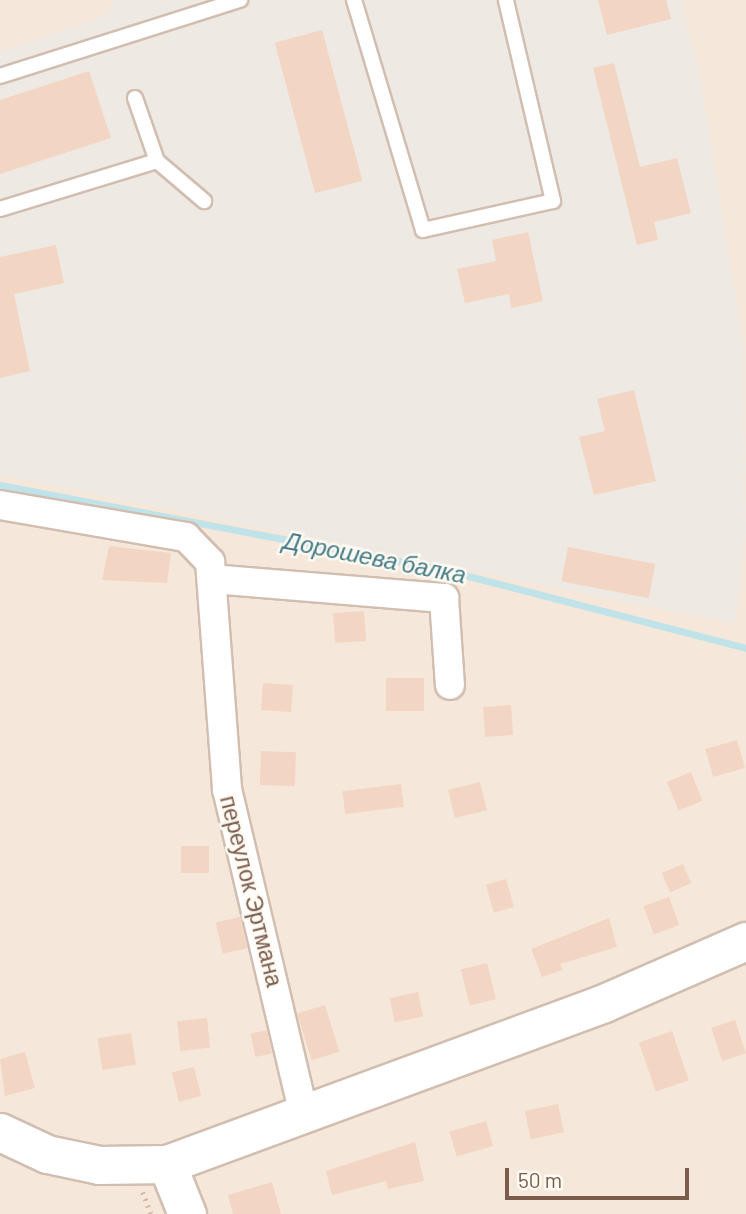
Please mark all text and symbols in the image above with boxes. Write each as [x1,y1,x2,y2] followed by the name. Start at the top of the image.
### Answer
[281,525,469,589] water label: Дорошева балка
[215,793,289,989] street label: переулок Эртмана
[508,1154,692,1198] scale bar
[518,1167,562,1192] text: 50 m

